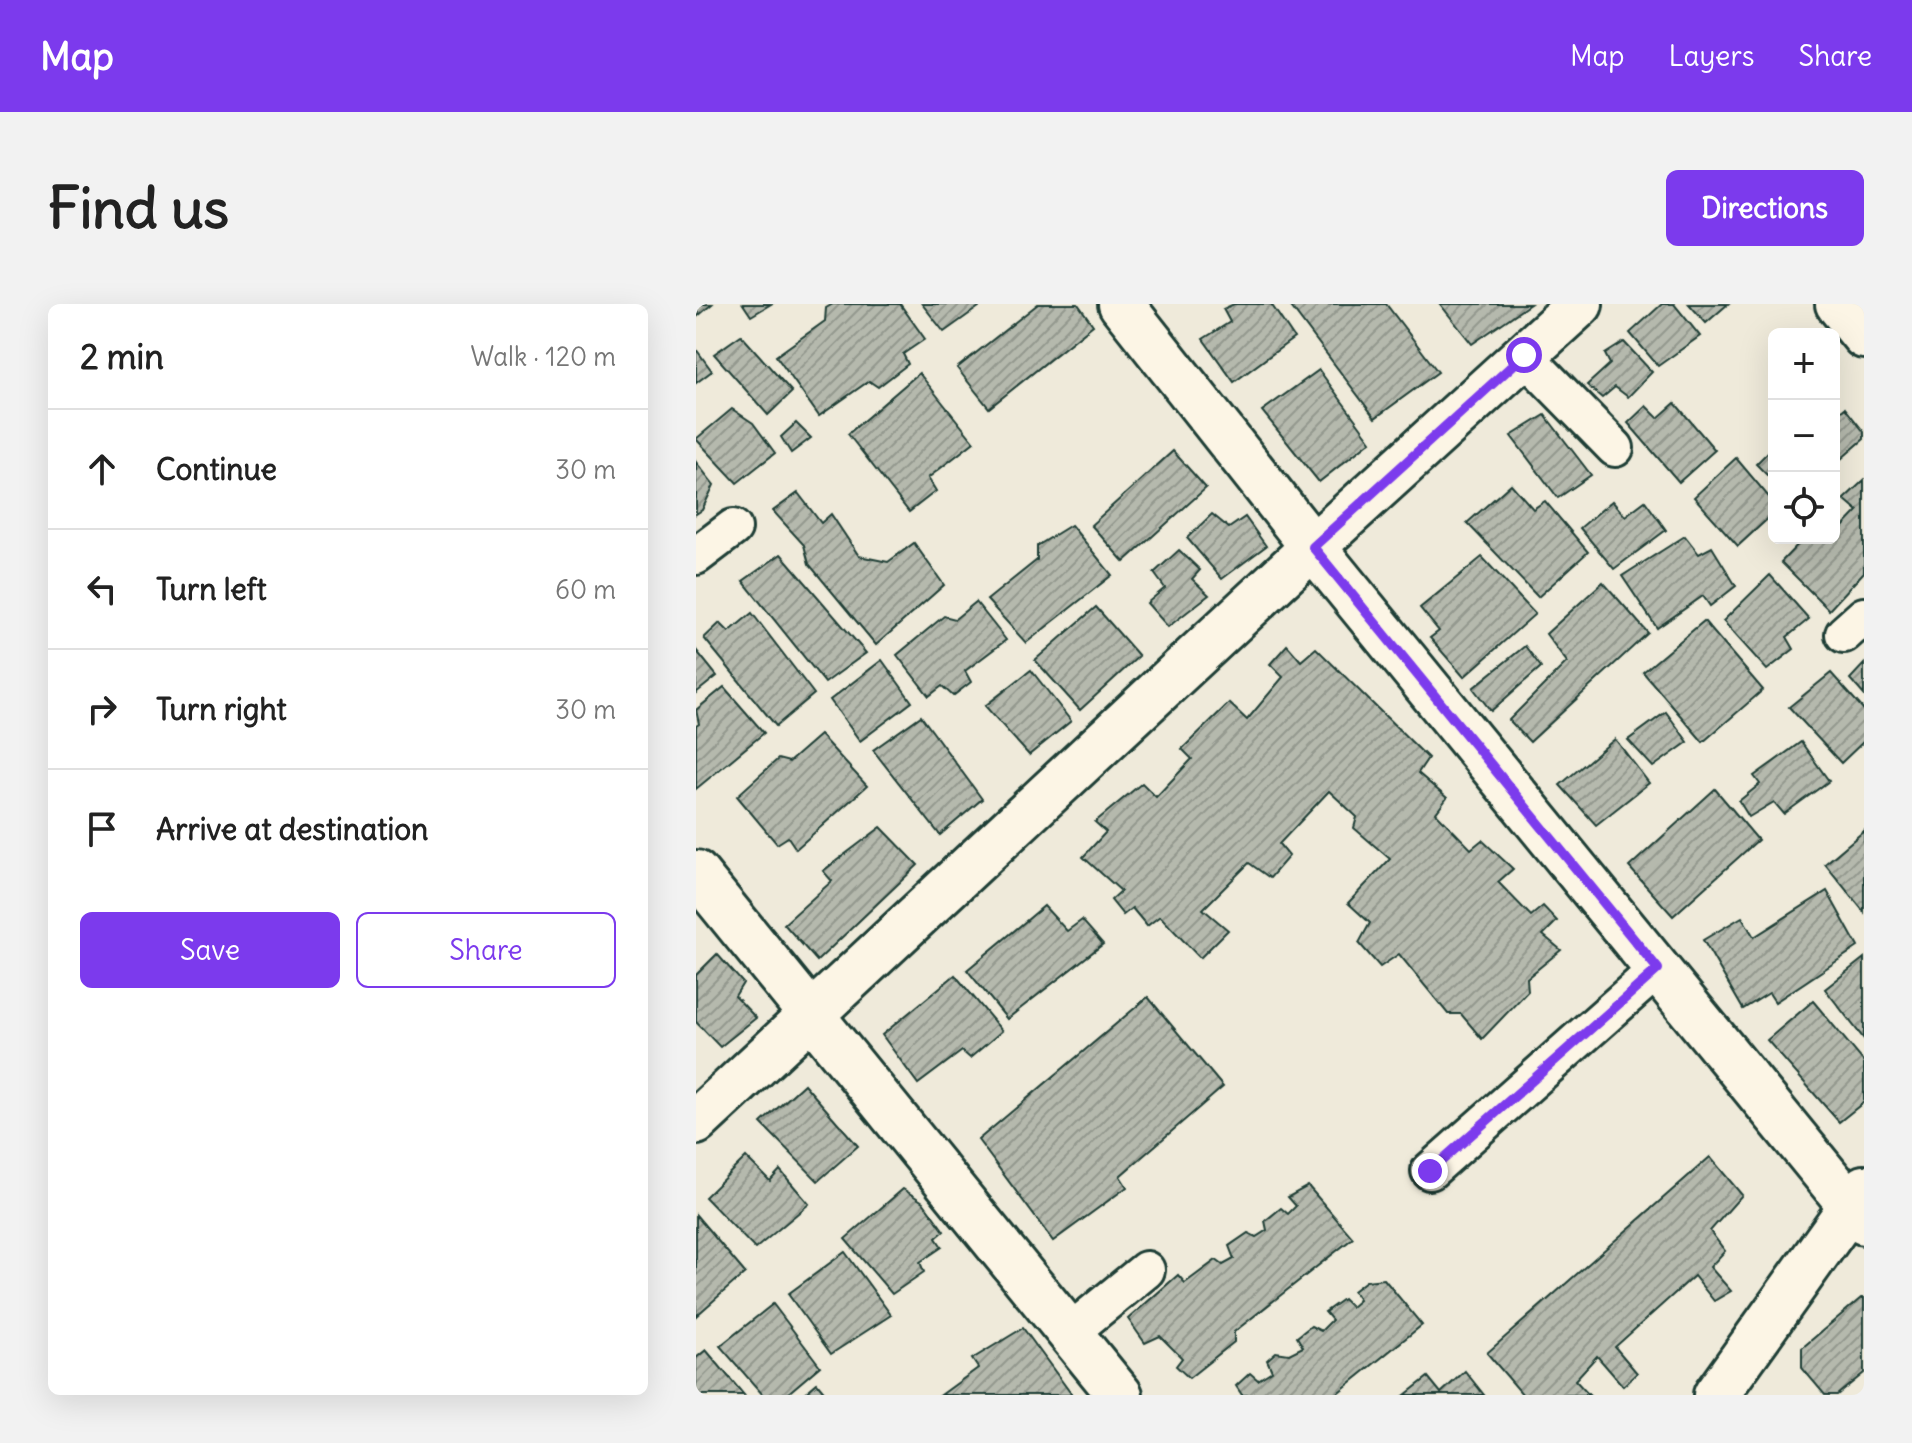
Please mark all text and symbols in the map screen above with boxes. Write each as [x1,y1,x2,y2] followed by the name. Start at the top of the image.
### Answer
[40,33,114,80] text: Map
[1570,38,1625,74] text: Map
[1669,38,1755,74] text: Layers
[1799,38,1872,74] text: Share
[1666,170,1864,246] button: Directions
[48,173,229,243] text: Find us
[1768,328,1840,544] map controls
[1768,328,1840,400] button: +
[80,335,164,378] text: 2 min
[1506,337,1542,373] route start
[470,340,616,373] text: Walk · 120 m
[1768,400,1840,472] button: −
[80,447,124,491] icon: ahead
[156,450,277,488] text: Continue
[555,453,616,486] text: 30 m
[1768,472,1840,544] button: locate
[80,567,124,611] icon: left
[156,570,267,608] text: Turn left
[555,573,616,606] text: 60 m
[80,687,124,731] icon: right
[156,690,287,728] text: Turn right
[555,693,616,726] text: 30 m
[80,807,124,851] icon: arrive
[156,810,428,848] text: Arrive at destination
[80,912,340,988] button: Save
[356,912,616,988] button: Share
[1412,1153,1448,1189] route end

